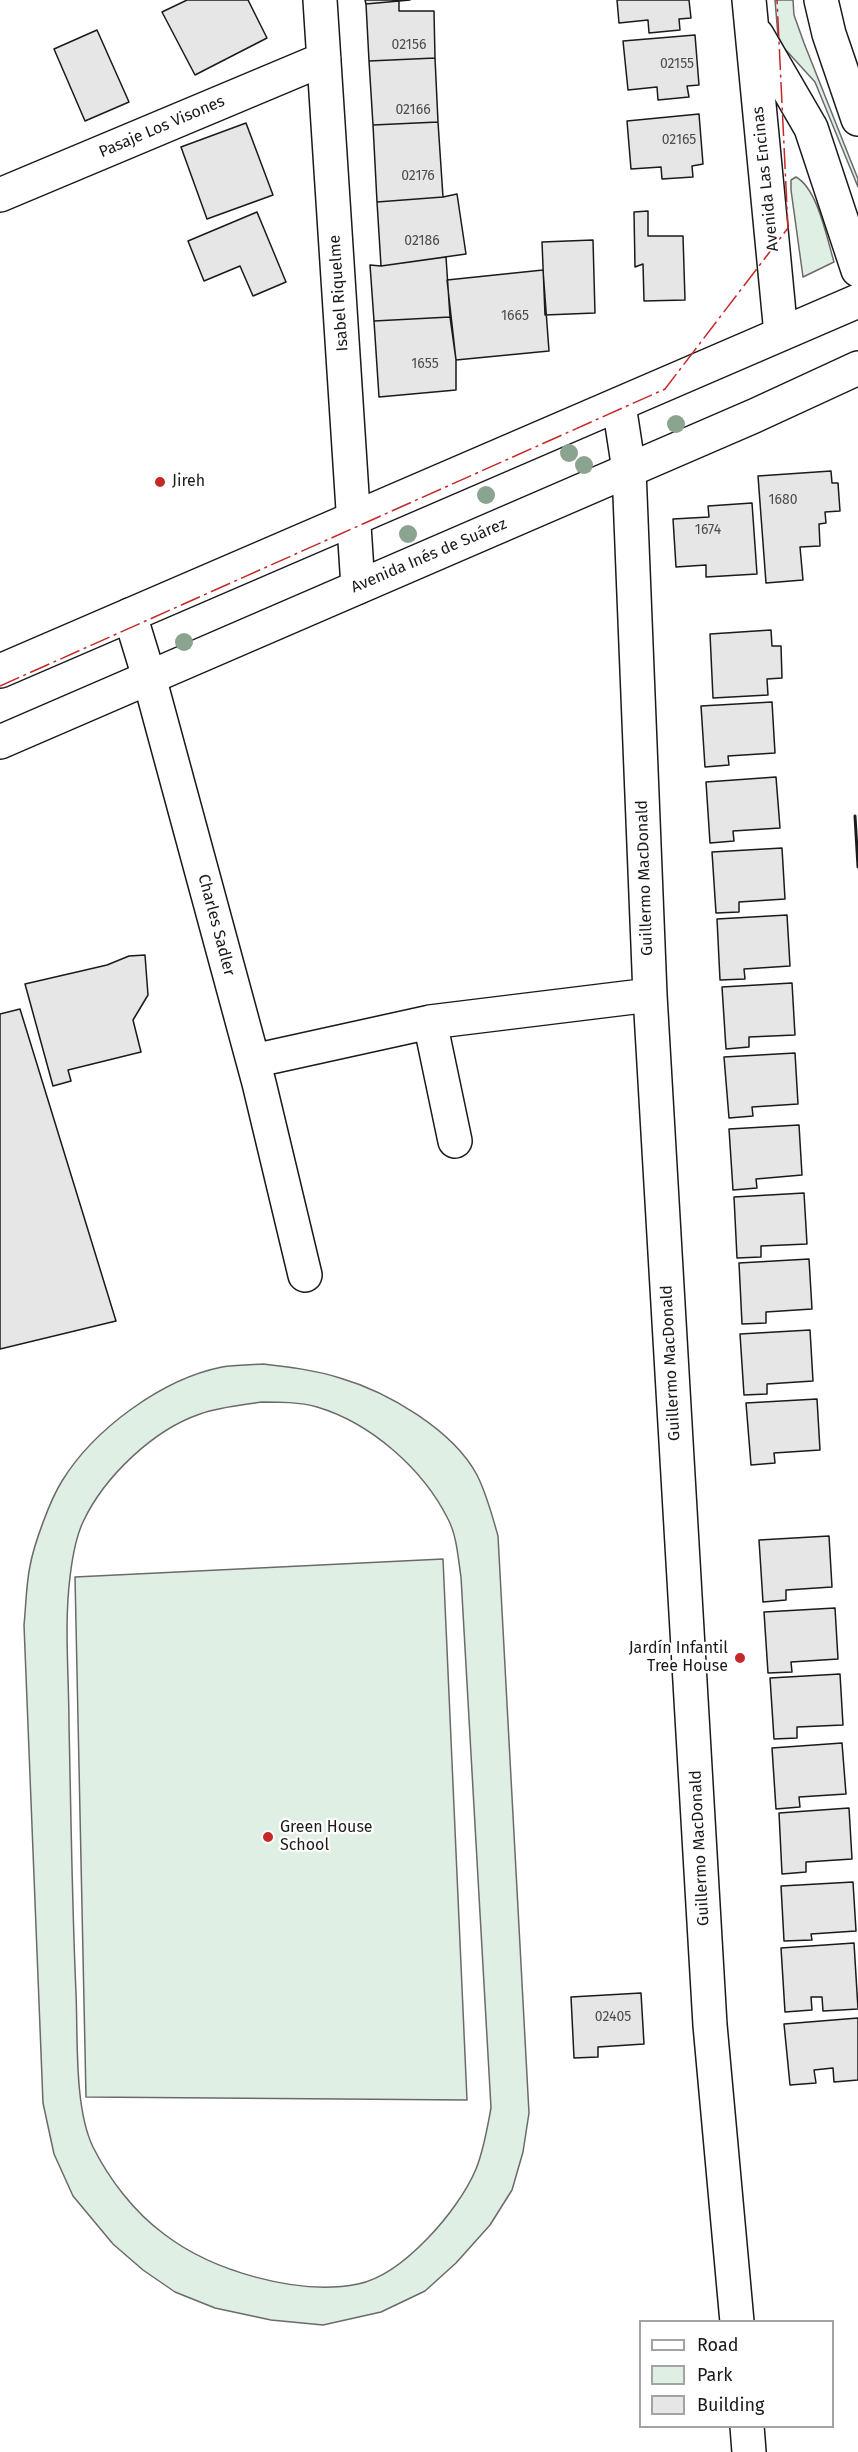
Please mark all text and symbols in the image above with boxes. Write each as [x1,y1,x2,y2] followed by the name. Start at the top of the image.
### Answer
[392,37,426,53] house number: 02156
[660,56,694,72] house number: 02155
[96,92,228,162] street label: Pasaje Los Visones
[395,102,431,118] house number: 02166
[749,106,783,252] street label: Avenida Las Encinas
[662,132,696,148] house number: 02165
[401,168,435,184] house number: 02176
[404,233,440,249] house number: 02186
[325,234,353,352] street label: Isabel Riquelme
[501,308,529,324] house number: 1665
[411,356,439,372] house number: 1655
[172,472,205,492] place label: Jireh
[153,475,167,489] marker: Jireh
[768,492,798,508] house number: 1680
[348,515,510,597] street label: Avenida Inés de Suárez
[695,522,721,538] house number: 1674
[633,800,657,956] street label: Guillermo MacDonald
[193,872,239,978] street label: Charles Sadler
[657,1285,685,1441] street label: Guillermo MacDonald
[629,1639,728,1677] place label: Jardín Infantil Tree House
[733,1651,747,1665] marker: Jardín Infantil Tree House
[686,1770,714,1926] street label: Guillermo MacDonald
[280,1818,373,1856] place label: Green House School
[261,1830,275,1844] marker: Green House School
[595,2009,631,2025] house number: 02405
[639,2320,834,2428] legend
[697,2334,739,2356] text: Road
[697,2364,732,2386] text: Park
[697,2394,764,2416] text: Building

